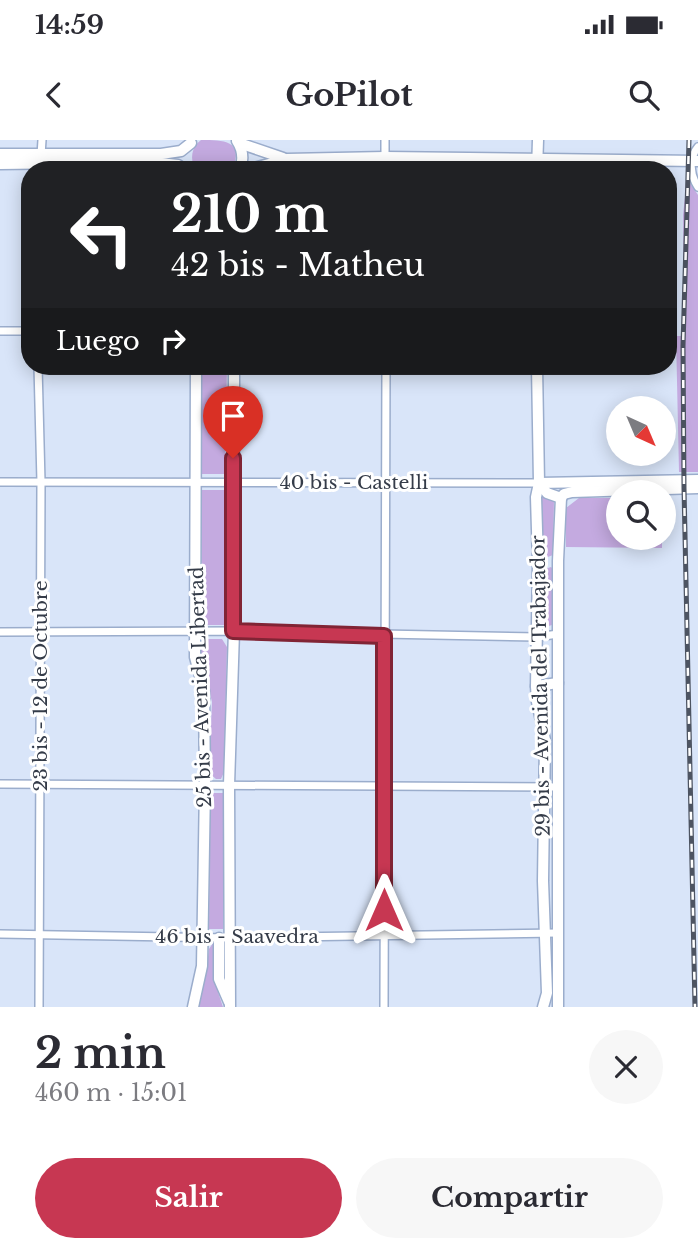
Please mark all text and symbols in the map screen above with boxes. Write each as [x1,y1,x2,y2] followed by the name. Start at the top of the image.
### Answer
[35,9,104,41] text: 14:59
[285,75,413,115] text: GoPilot
[35,76,73,114] icon: back
[625,76,663,114] icon: search
[171,184,329,245] text: 210 m
[56,189,147,280] icon: left
[171,245,425,285] text: 42 bis - Matheu
[154,322,192,360] icon: right
[56,325,140,357] text: Luego
[203,386,263,458] pin
[606,396,676,466] north arrow
[606,396,676,550] map controls
[214,397,252,435] icon: arrive
[280,471,429,494] street label: 40 bis - Castelli
[606,480,676,550] button: search
[526,535,555,837] street label: 29 bis - Avenida del Trabajador
[185,566,216,808] street label: 25 bis - Avenida Libertad
[29,580,52,792] street label: 23 bis - 12 de Octubre
[347,873,421,947] position arrow
[155,925,319,948] street label: 46 bis - Saavedra
[35,1027,166,1079] text: 2 min
[589,1030,663,1104] button: close
[35,1079,187,1107] text: 460 m · 15:01
[35,1158,342,1238] button: Salir
[356,1158,663,1238] button: Compartir

